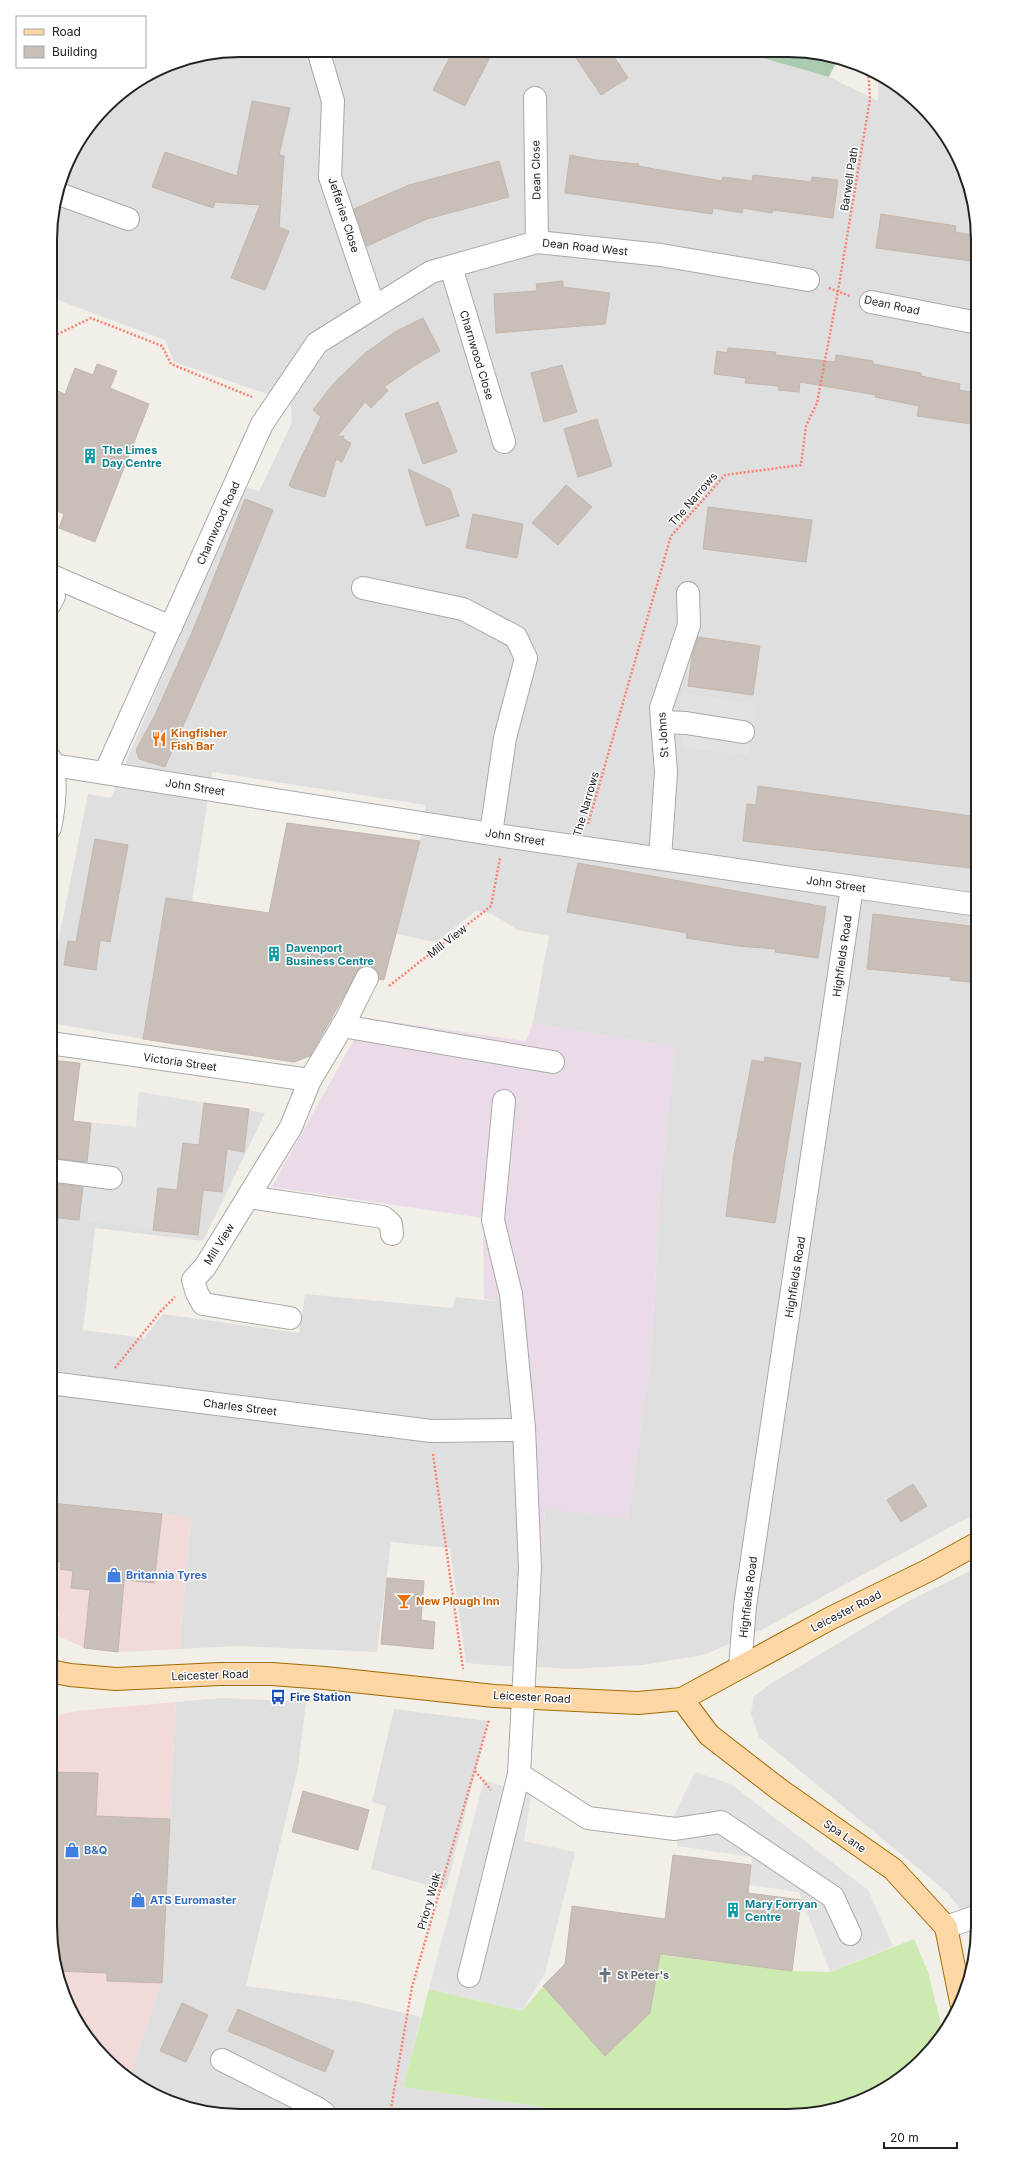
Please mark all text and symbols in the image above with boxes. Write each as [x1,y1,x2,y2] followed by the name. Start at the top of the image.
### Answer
[16,16,146,68] legend
[52,24,81,39] text: Road
[52,44,97,59] text: Building
[528,140,544,200] street label: Dean Close
[837,146,861,212] street label: Barwell Path
[325,176,363,254] street label: Jefferies Close
[542,236,629,258] street label: Dean Road West
[863,292,921,318] street label: Dean Road
[457,309,497,401] street label: Charnwood Close
[102,443,162,470] place label: The Limes Day Centre
[81,447,99,465] building icon: The Limes Day Centre
[666,469,720,529] street label: The Narrows
[193,479,243,567] street label: Charnwood Road
[654,712,672,758] street label: St Johns
[171,726,228,753] place label: Kingfisher Fish Bar
[150,730,168,748] restaurant icon: Kingfisher Fish Bar
[570,770,602,838] street label: The Narrows
[164,775,226,799] street label: John Street
[484,825,546,849] street label: John Street
[805,873,867,895] street label: John Street
[829,914,855,998] street label: Highfields Road
[424,921,470,961] street label: Mill View
[286,941,374,968] place label: Davenport Business Centre
[265,945,283,963] building icon: Davenport Business Centre
[142,1050,218,1074] street label: Victoria Street
[201,1221,237,1267] street label: Mill View
[782,1235,808,1319] street label: Highfields Road
[202,1396,278,1419] street label: Charles Street
[736,1555,760,1639] street label: Highfields Road
[105,1566,123,1584] shop icon: Britannia Tyres
[126,1568,207,1582] place label: Britannia Tyres
[808,1587,884,1635] street label: Leicester Road
[395,1592,413,1610] bar icon: New Plough Inn
[416,1594,500,1608] place label: New Plough Inn
[171,1667,249,1683] street label: Leicester Road
[269,1688,287,1706] bus stop icon: Fire Station
[493,1688,571,1706] street label: Leicester Road
[290,1690,351,1704] place label: Fire Station
[821,1816,869,1856] street label: Spa Lane
[63,1841,81,1859] shop icon: B&Q
[84,1843,107,1857] place label: B&Q
[414,1871,444,1931] street label: Priory Walk
[129,1891,147,1909] shop icon: ATS Euromaster
[150,1893,237,1907] place label: ATS Euromaster
[745,1897,818,1924] place label: Mary Forryan Centre
[724,1901,742,1919] building icon: Mary Forryan Centre
[596,1966,614,1984] church icon: St Peter's
[617,1968,669,1982] place label: St Peter's
[884,2124,957,2150] scale bar
[890,2130,919,2145] text: 20 m

